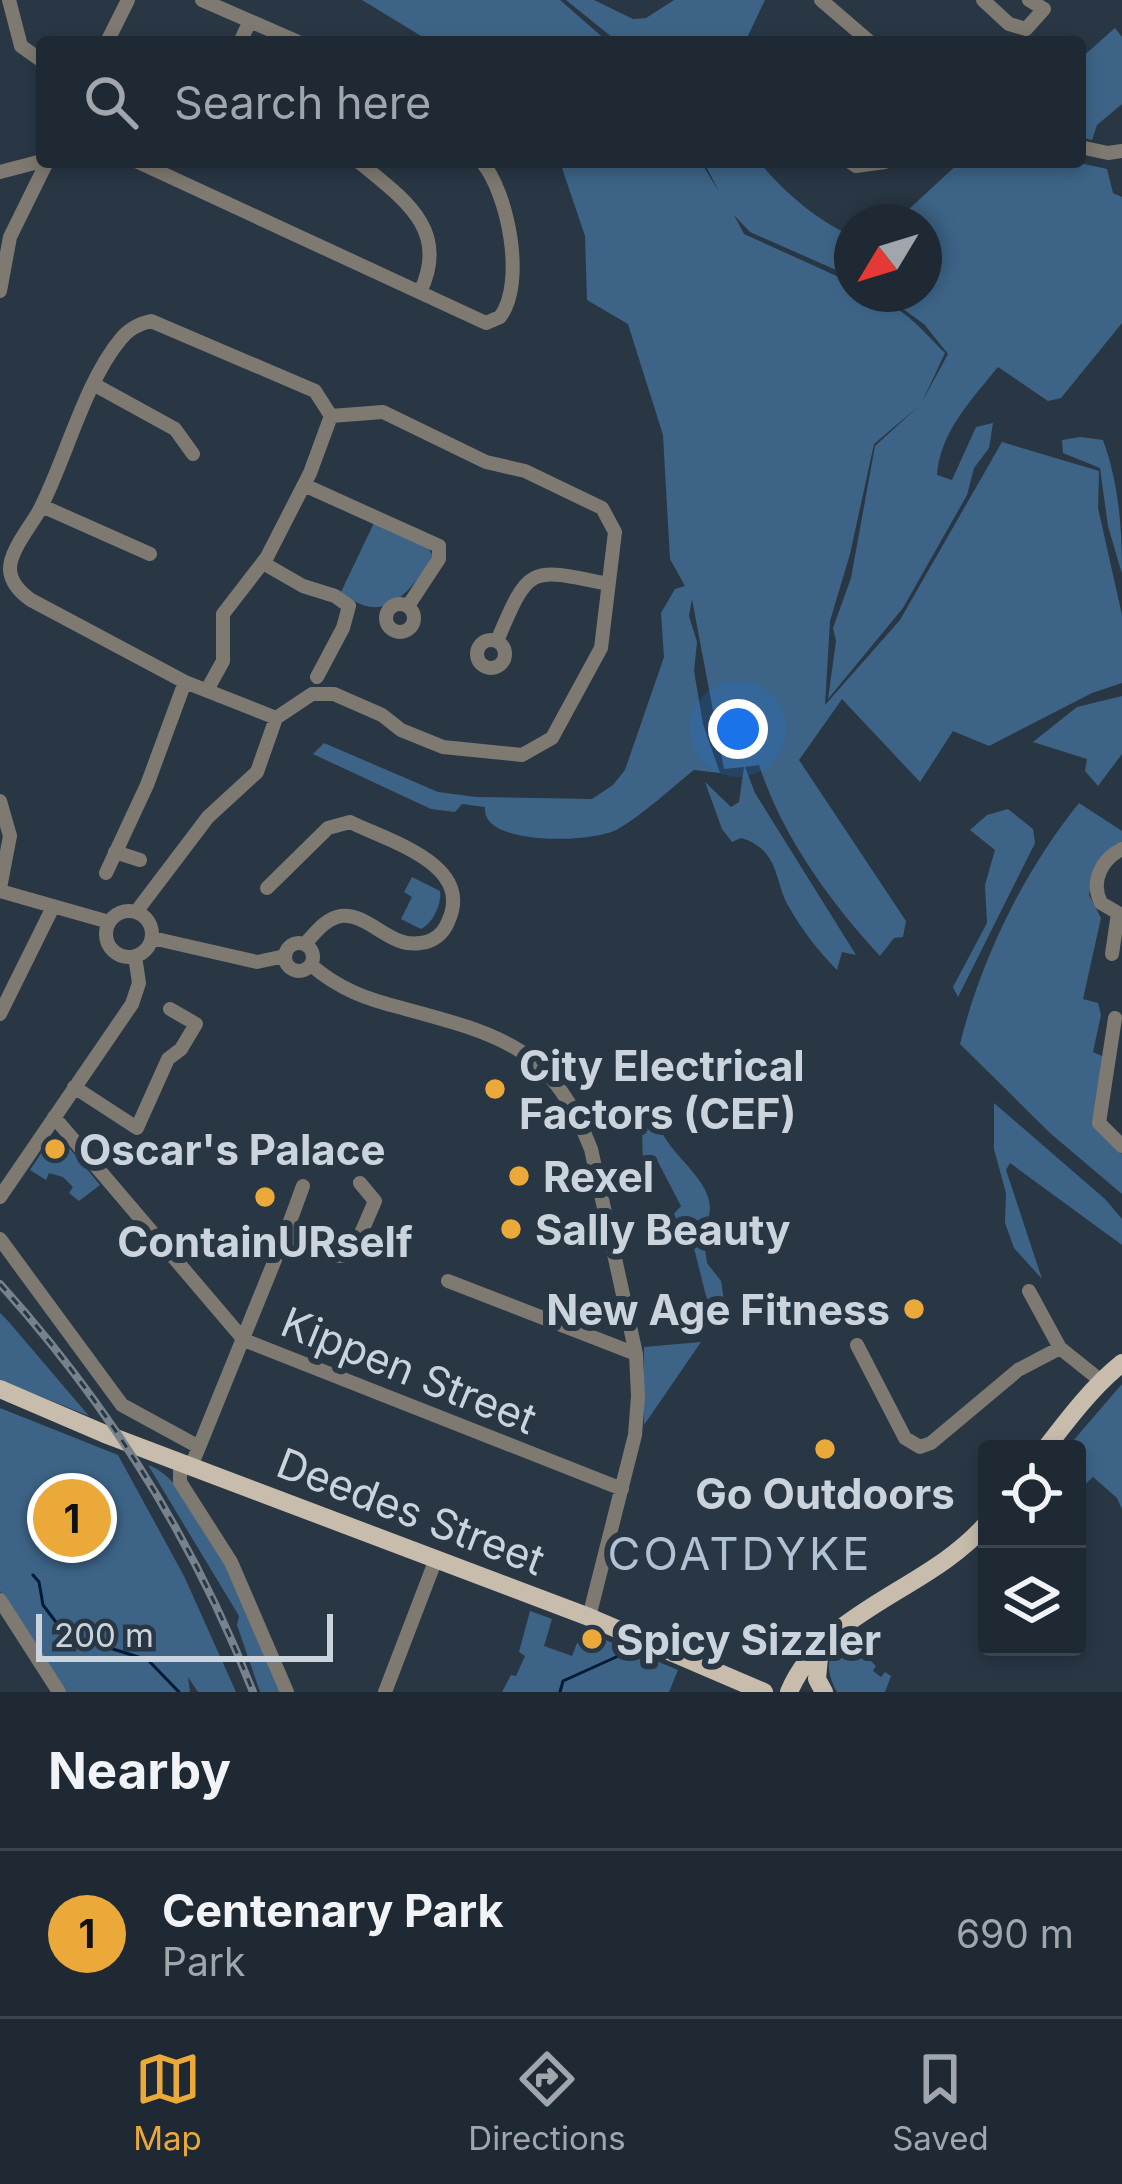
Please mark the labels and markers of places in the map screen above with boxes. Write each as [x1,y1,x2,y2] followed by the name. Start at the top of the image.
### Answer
[519,1040,805,1139] place label: City Electrical Factors (CEF)
[482,1076,508,1102] marker: City Electrical Factors (CEF)
[79,1124,385,1175] place label: Oscar's Palace
[42,1136,68,1162] marker: Oscar's Palace
[543,1151,654,1202] place label: Rexel
[506,1163,532,1189] marker: Rexel
[252,1184,278,1210] marker: ContainURself
[535,1204,791,1255] place label: Sally Beauty
[117,1216,413,1267] place label: ContainURself
[498,1216,524,1242] marker: Sally Beauty
[546,1284,890,1335] place label: New Age Fitness
[901,1296,927,1322] marker: New Age Fitness
[812,1436,838,1462] marker: Go Outdoors
[695,1468,955,1519] place label: Go Outdoors
[33,1473,111,1563] pin: 1
[616,1614,881,1665] place label: Spicy Sizzler
[579,1626,605,1652] marker: Spicy Sizzler

